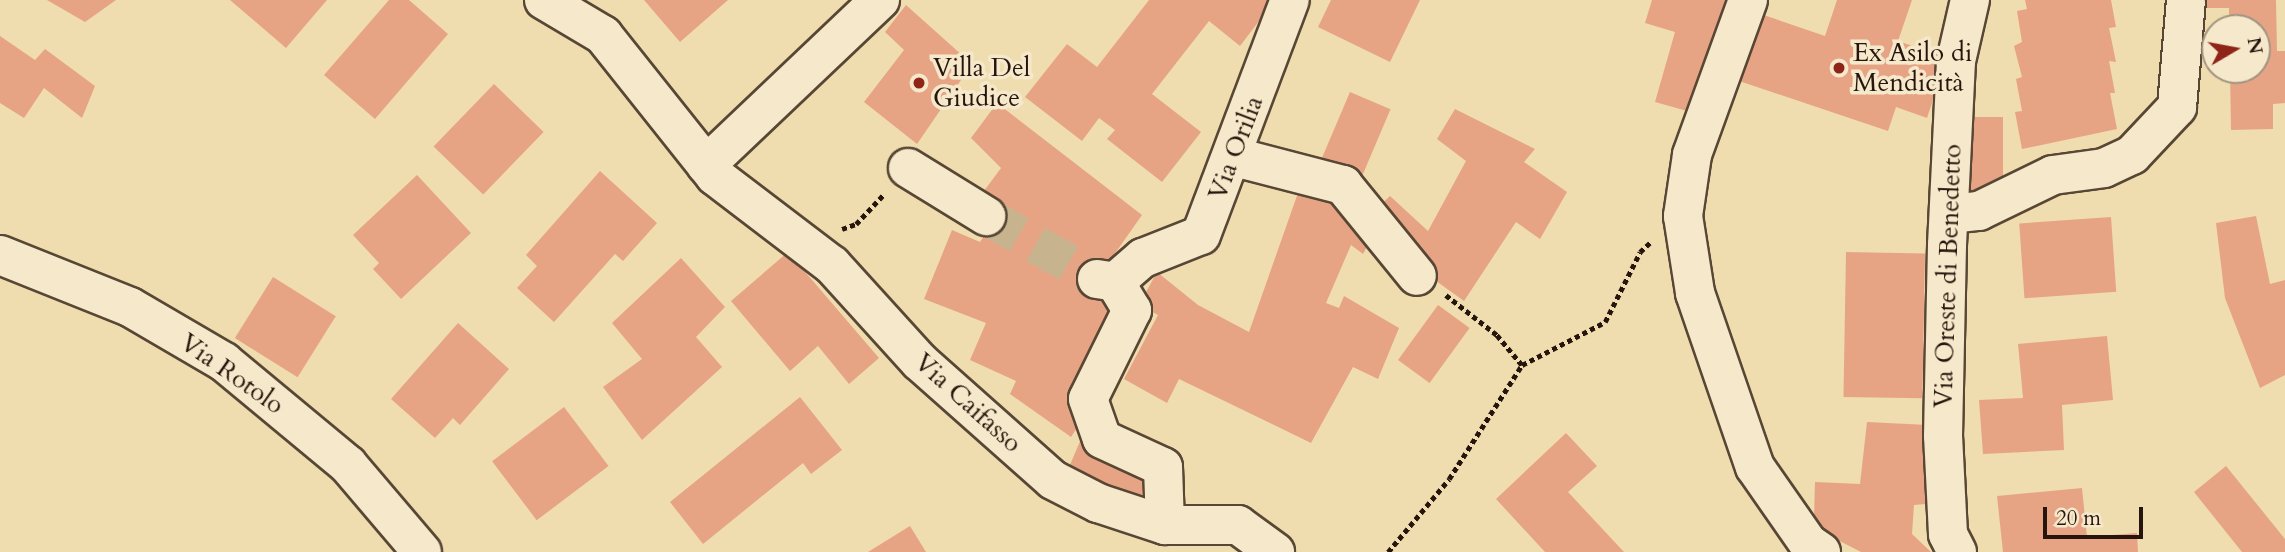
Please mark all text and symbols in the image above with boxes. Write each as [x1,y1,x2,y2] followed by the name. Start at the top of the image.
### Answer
[2201,14,2271,84] north arrow
[2240,35,2269,56] text: N
[1853,37,1972,98] place label: Ex Asilo di Mendicità
[933,52,1030,114] place label: Villa Del Giudice
[1831,60,1847,76] marker: Ex Asilo di Mendicità
[911,75,927,91] marker: Villa Del Giudice
[1202,91,1270,205] street label: Via Orilia
[1928,143,1968,409] street label: Via Oreste di Benedetto
[174,327,290,421] street label: Via Rotolo
[908,347,1028,459] street label: Via Caifasso
[2047,492,2147,536] scale bar
[2056,504,2101,533] text: 20 m

